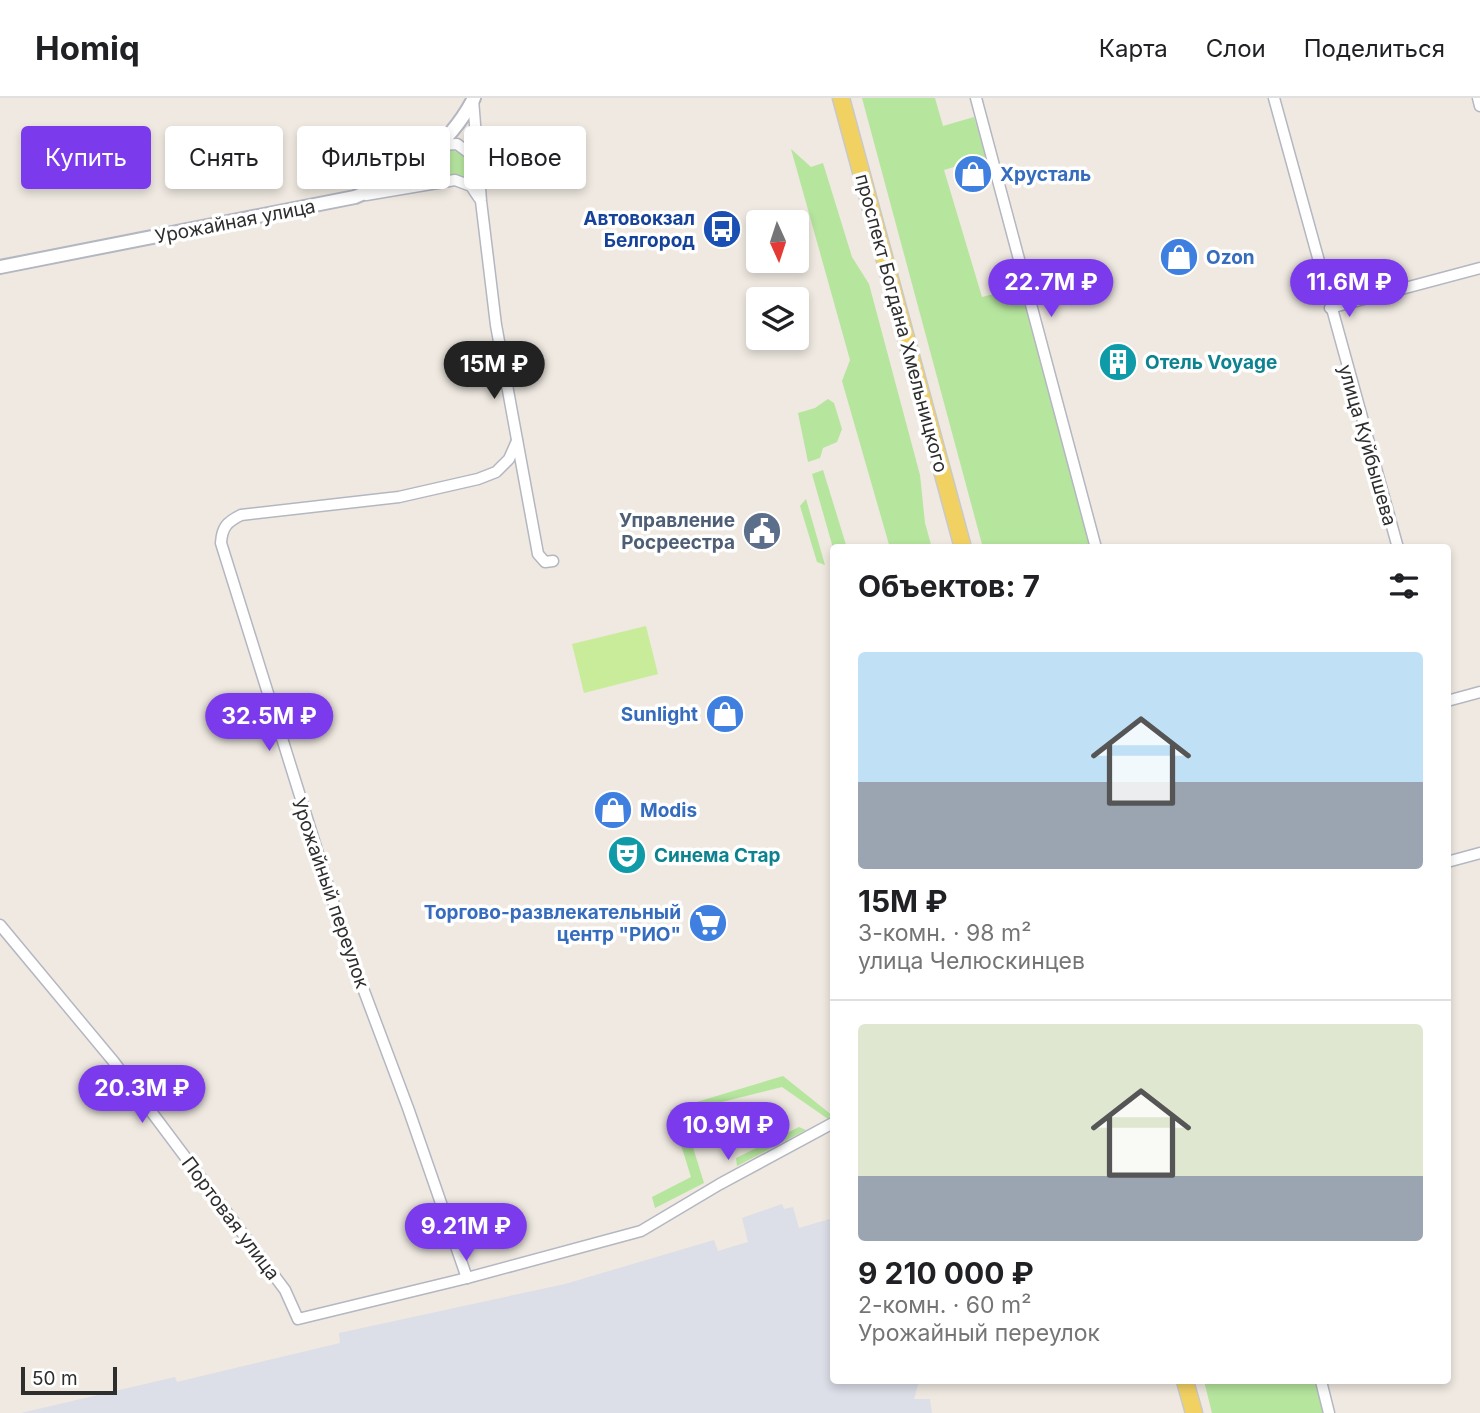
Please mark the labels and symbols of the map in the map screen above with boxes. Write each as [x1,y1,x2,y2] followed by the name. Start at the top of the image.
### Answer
[952,153,994,195] shop icon: Хрусталь
[1000,163,1091,186] place label: Хрусталь
[851,171,953,475] street label: проспект Богдана Хмельницкого
[153,195,317,248] street label: Урожайная улица
[583,207,695,252] place label: Автовокзал Белгород
[701,208,743,250] bus stop icon: Автовокзал Белгород
[746,210,808,273] north arrow
[1158,236,1200,278] shop icon: Ozon
[1206,246,1255,269] place label: Ozon
[986,260,1116,319] pin: 22.7M ₽
[1284,260,1414,319] pin: 11.6M ₽
[1097,341,1139,383] building icon: Отель Voyage
[445,342,543,401] pin: 15M ₽
[1145,351,1277,374] place label: Отель Voyage
[1334,362,1402,528] street label: улица Куйбышева
[619,509,735,554] place label: Управление Росреестра
[741,510,783,552] public building icon: Управление Росреестра
[704,693,746,735] shop icon: Sunlight
[204,694,334,753] pin: 32.5M ₽
[621,703,698,726] place label: Sunlight
[592,789,634,831] shop icon: Modis
[287,795,374,992] street label: Урожайный переулок
[640,799,697,822] place label: Modis
[606,834,648,876] theatre icon: Синема Стар
[654,844,781,867] place label: Синема Стар
[424,901,681,946] place label: Торгово-развлекательный центр "РИО"
[687,902,729,944] supermarket icon: Торгово-развлекательный центр "РИО"
[77,1066,207,1125] pin: 20.3M ₽
[663,1102,793,1162] pin: 10.9M ₽
[177,1152,284,1284] street label: Портовая улица
[401,1204,531,1263] pin: 9.21M ₽
[21,1364,117,1396] scale bar

